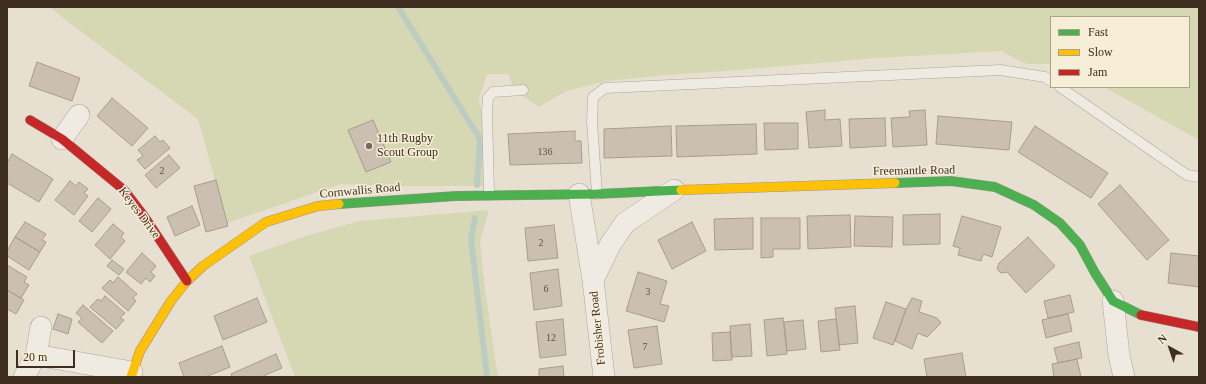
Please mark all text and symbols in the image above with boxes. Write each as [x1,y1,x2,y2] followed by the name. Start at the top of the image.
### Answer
[1050,16,1190,88] legend
[1088,25,1108,39] text: Fast
[1088,45,1113,59] text: Slow
[1088,65,1107,79] text: Jam
[377,132,438,160] place label: 11th Rugby Scout Group
[364,141,374,151] marker: 11th Rugby Scout Group
[538,146,552,158] house number: 136
[873,163,955,179] street label: Freemantle Road
[160,165,164,177] house number: 2
[319,180,401,202] street label: Cornwallis Road
[115,185,163,241] street label: Keyes Drive
[538,237,544,249] house number: 2
[544,283,548,295] house number: 6
[646,286,650,298] house number: 3
[587,290,609,366] street label: Frobisher Road
[1150,328,1190,368] north arrow
[546,332,556,344] house number: 12
[1155,332,1169,346] text: N
[642,341,648,353] house number: 7
[18,342,77,368] scale bar
[23,350,47,364] text: 20 m

